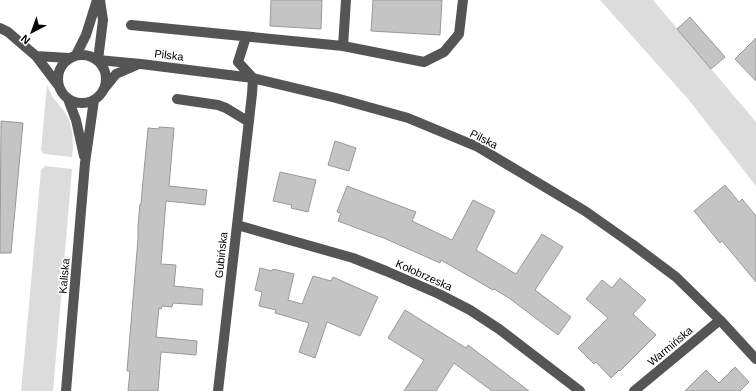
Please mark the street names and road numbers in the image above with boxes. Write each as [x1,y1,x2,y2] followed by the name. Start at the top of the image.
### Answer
[154,47,185,63] street label: Pilska
[468,127,501,151] street label: Pilska
[213,230,229,279] street label: Gubińska
[56,257,72,294] street label: Kaliska
[394,257,455,293] street label: Kołobrzeska
[645,323,695,368] street label: Warmińska

